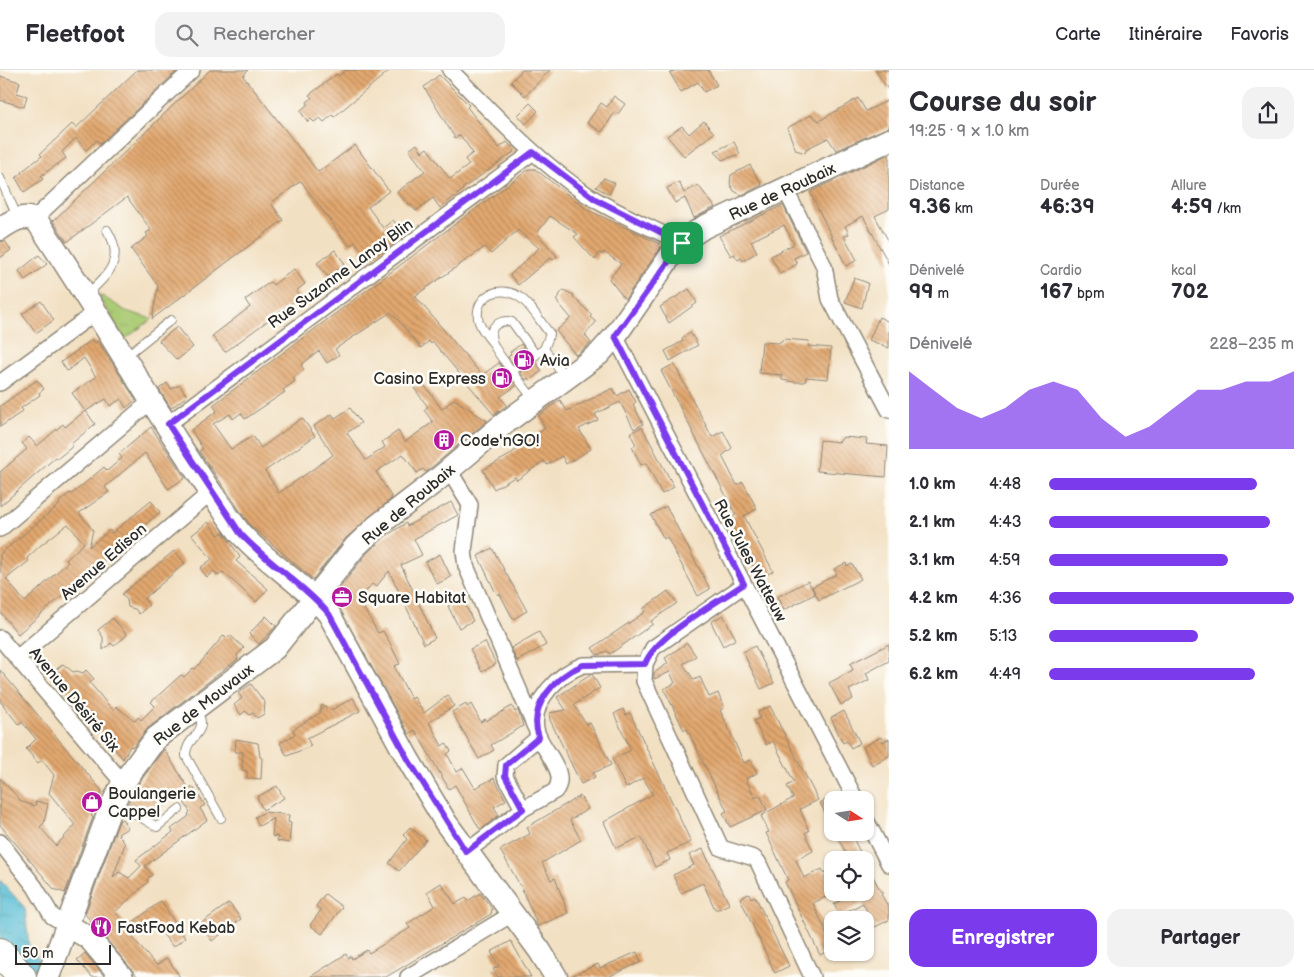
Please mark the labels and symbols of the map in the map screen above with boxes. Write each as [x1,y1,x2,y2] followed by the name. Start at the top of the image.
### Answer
[726,159,839,225] street label: Rue de Roubaix
[265,215,417,333] street label: Rue Suzanne Lanoy Blin
[661,222,703,264] pin
[512,348,536,372] fuel station icon: Avia
[540,352,570,371] place label: Avia
[490,366,514,390] fuel station icon: Casino Express
[373,370,486,389] place label: Casino Express
[432,428,456,452] building icon: Code'nGO!
[460,432,539,451] place label: Code'nGO!
[359,460,460,550] street label: Rue de Roubaix
[709,496,790,626] street label: Rue Jules Watteuw
[57,520,151,605] street label: Avenue Edison
[330,585,354,609] office icon: Square Habitat
[358,589,466,608] place label: Square Habitat
[25,644,123,757] street label: Avenue Désiré Six
[150,660,258,750] street label: Rue de Mouvaux
[108,785,197,822] place label: Boulangerie Cappel
[80,790,104,814] shop icon: Boulangerie Cappel
[824,791,874,841] north arrow
[89,915,113,939] restaurant icon: FastFood Kebab
[117,919,235,938] place label: FastFood Kebab
[15,942,111,965] scale bar

